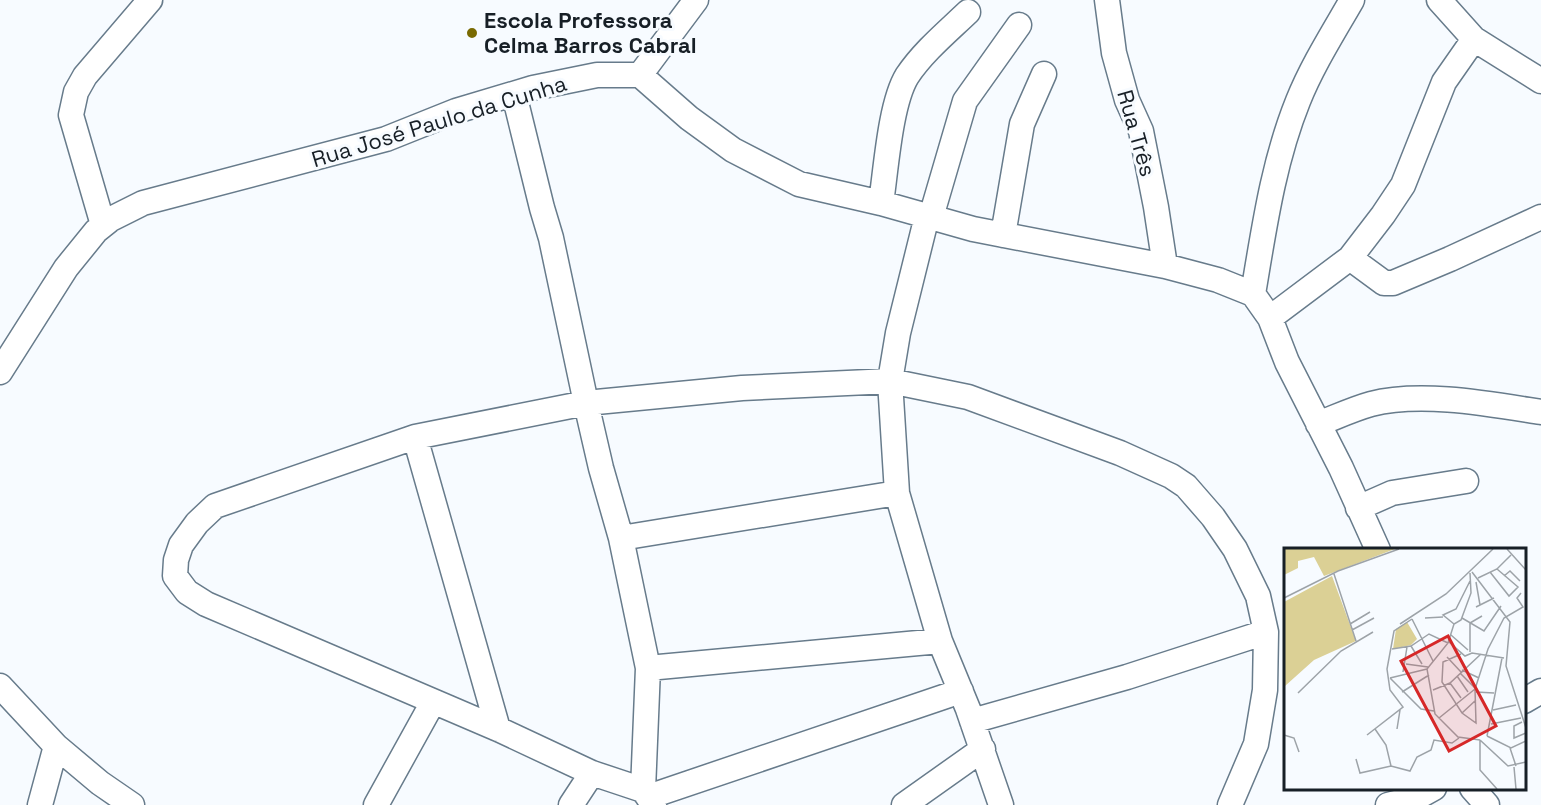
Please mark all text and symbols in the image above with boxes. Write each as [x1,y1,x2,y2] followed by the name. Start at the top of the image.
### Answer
[484,6,697,59] place label: Escola Professora Celma Barros Cabral
[465,26,479,40] marker: Escola Professora Celma Barros Cabral
[308,69,570,173] street label: Rua José Paulo da Cunha
[1111,86,1163,180] street label: Rua Três
[1284,548,1526,790] inset map

